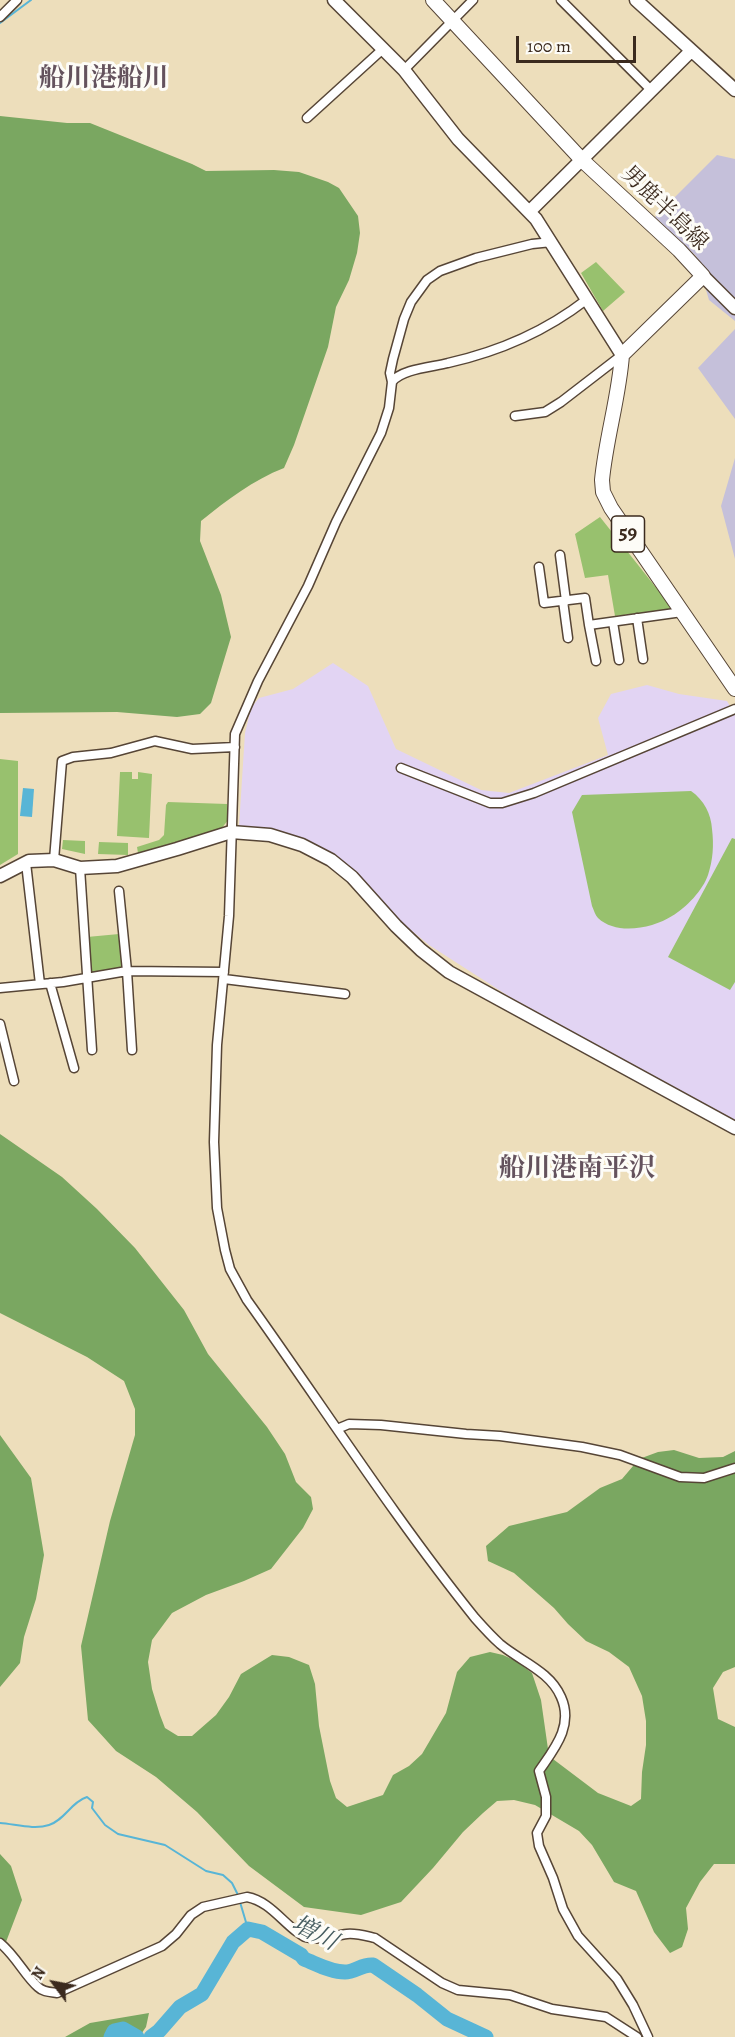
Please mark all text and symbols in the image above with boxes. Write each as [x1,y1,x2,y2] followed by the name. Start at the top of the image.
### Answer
[519,24,639,62] scale bar
[527,34,571,58] text: 100 m
[39,64,169,96] district label: 船川港船川
[615,161,713,257] street label: 男鹿半島線
[612,516,644,552] road number: 59
[499,1154,655,1186] district label: 船川港南平沢
[286,1910,342,1958] water label: 増川
[24,1953,84,2013] north arrow
[26,1963,51,1984] text: N

